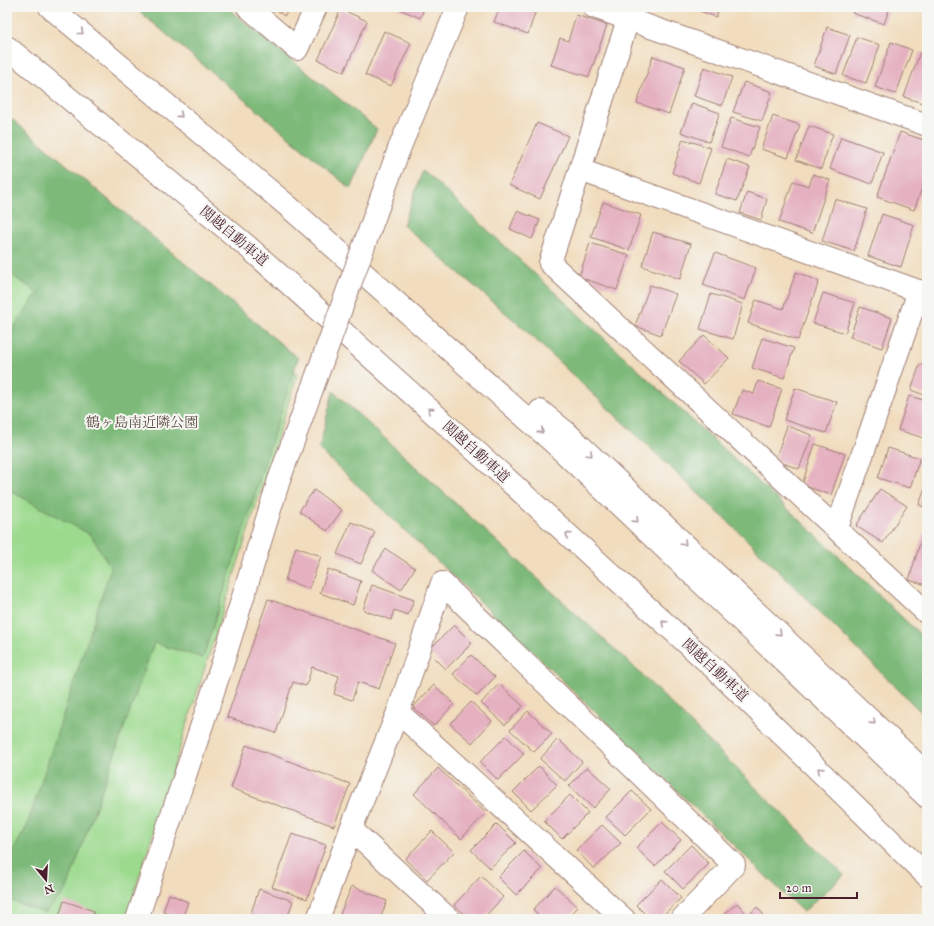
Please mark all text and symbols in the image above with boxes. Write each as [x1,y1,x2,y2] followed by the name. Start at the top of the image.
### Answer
[76,27,83,34] one-way arrow
[176,111,183,118] one-way arrow
[196,202,272,270] street label: 関越自動車道
[427,408,435,415] one-way arrow
[86,414,198,431] park label: 鶴ヶ島南近隣公園
[439,418,513,486] street label: 関越自動車道
[537,427,544,434] one-way arrow
[585,449,593,457] one-way arrow
[631,516,639,523] one-way arrow
[565,532,573,540] one-way arrow
[680,538,687,545] one-way arrow
[661,620,669,627] one-way arrow
[774,628,782,635] one-way arrow
[678,635,752,705] street label: 関越自動車道
[868,717,876,725] one-way arrow
[817,767,825,775] one-way arrow
[26,860,66,900] north arrow
[780,874,857,900] scale bar
[42,881,55,897] text: N
[786,881,812,895] text: 20 m

